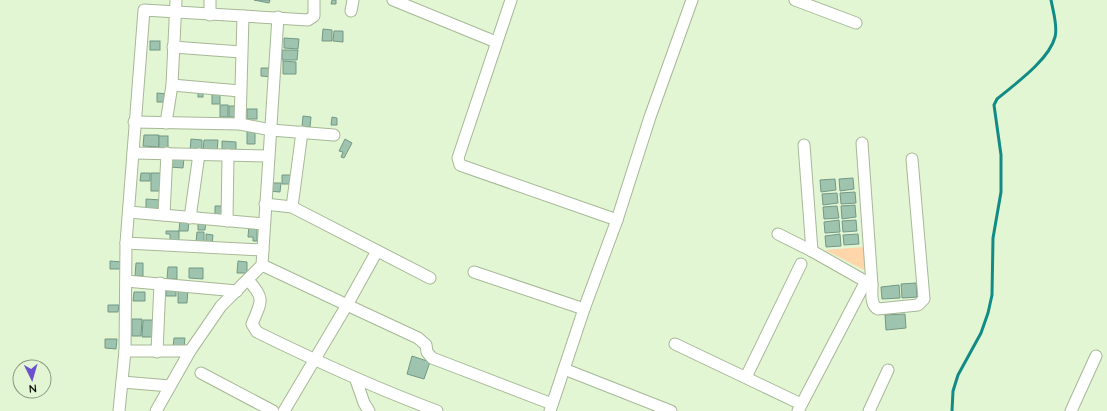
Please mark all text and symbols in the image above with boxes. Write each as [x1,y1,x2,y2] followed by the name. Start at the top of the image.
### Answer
[12,359,52,399] north arrow
[28,382,38,396] text: N

